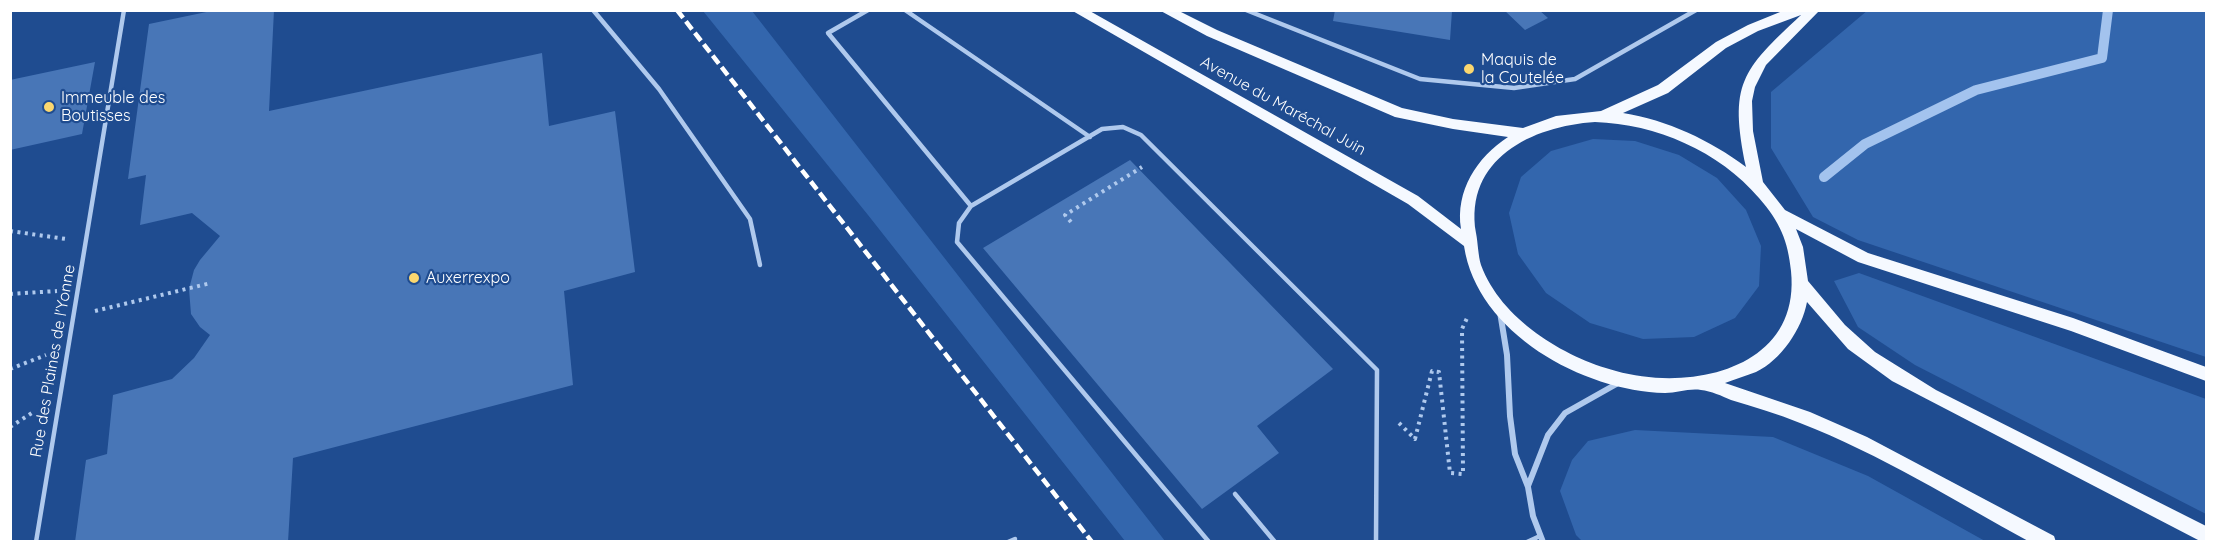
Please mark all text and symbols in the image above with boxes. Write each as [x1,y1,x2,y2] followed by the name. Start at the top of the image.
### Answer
[1481,50,1564,88] place label: Maquis de la Coutelée
[1197,52,1369,160] street label: Avenue du Maréchal Juin
[1462,62,1476,76] marker: Maquis de la Coutelée
[61,88,165,126] place label: Immeuble des Boutisses
[42,100,56,114] marker: Immeuble des Boutisses
[27,263,79,459] street label: Rue des Plaines de l'Yonne
[426,268,510,288] place label: Auxerrexpo
[407,271,421,285] marker: Auxerrexpo

